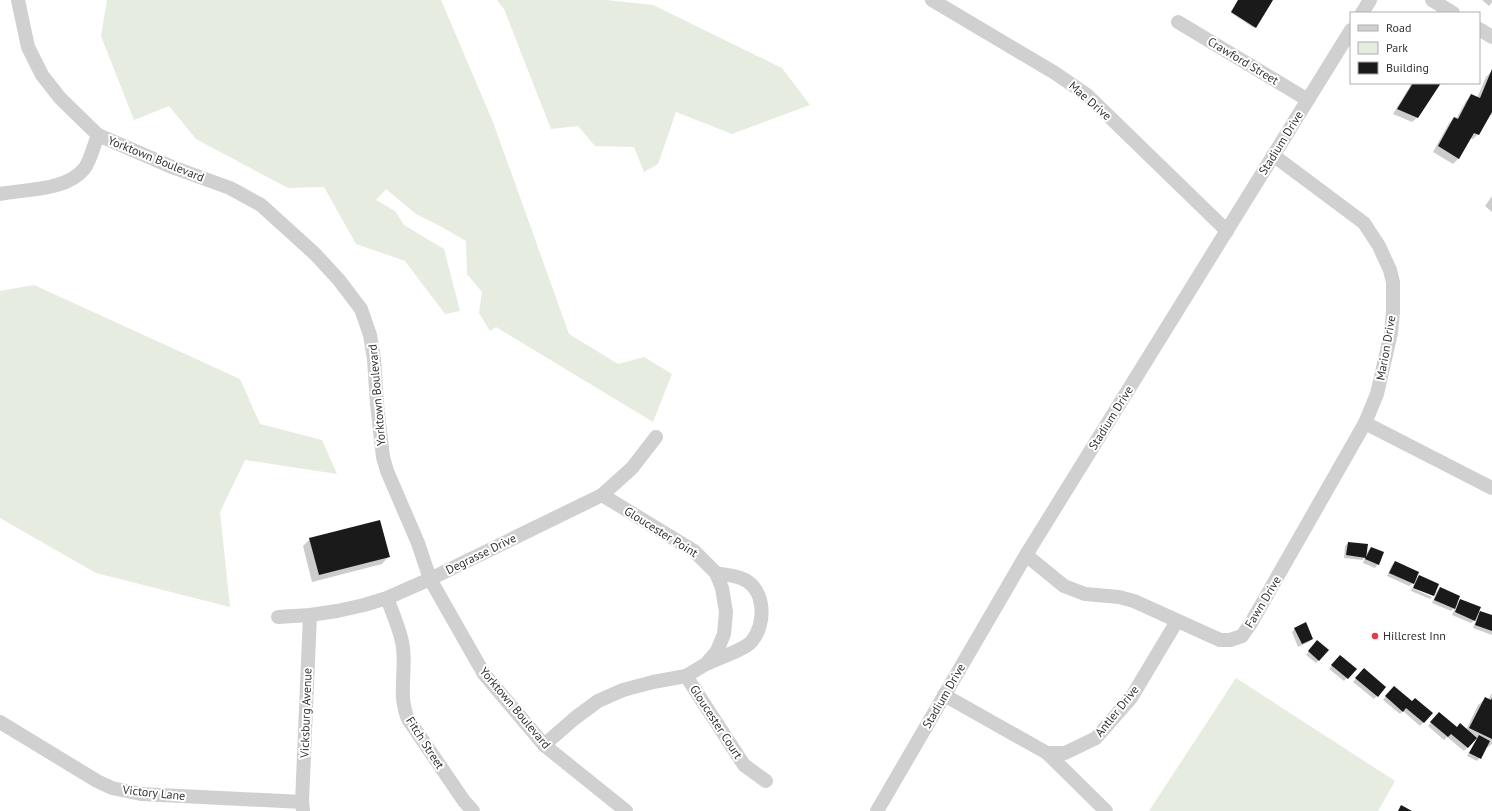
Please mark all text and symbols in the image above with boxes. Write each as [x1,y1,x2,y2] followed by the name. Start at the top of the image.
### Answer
[1350,12,1480,84] legend
[1386,20,1411,35] text: Road
[1205,34,1281,88] street label: Crawford Street
[1386,40,1408,55] text: Park
[1386,60,1429,75] text: Building
[1066,78,1115,123] street label: Mae Drive
[1255,108,1306,177] street label: Stadium Drive
[106,132,206,185] street label: Yorktown Boulevard
[1372,314,1399,382] street label: Marion Drive
[365,343,388,447] street label: Yorktown Boulevard
[1085,383,1136,452] street label: Stadium Drive
[622,503,701,560] street label: Gloucester Point
[443,530,518,577] street label: Degrasse Drive
[1241,573,1284,630] street label: Fawn Drive
[1383,628,1446,643] place label: Hillcrest Inn
[1370,631,1380,641] marker: Hillcrest Inn
[919,661,968,731] street label: Stadium Drive
[477,664,554,752] street label: Yorktown Boulevard
[296,668,315,759] street label: Vicksburg Avenue
[687,682,746,762] street label: Gloucester Court
[1091,682,1142,739] street label: Antler Drive
[403,714,448,772] street label: Fitch Street
[121,782,186,803] street label: Victory Lane

